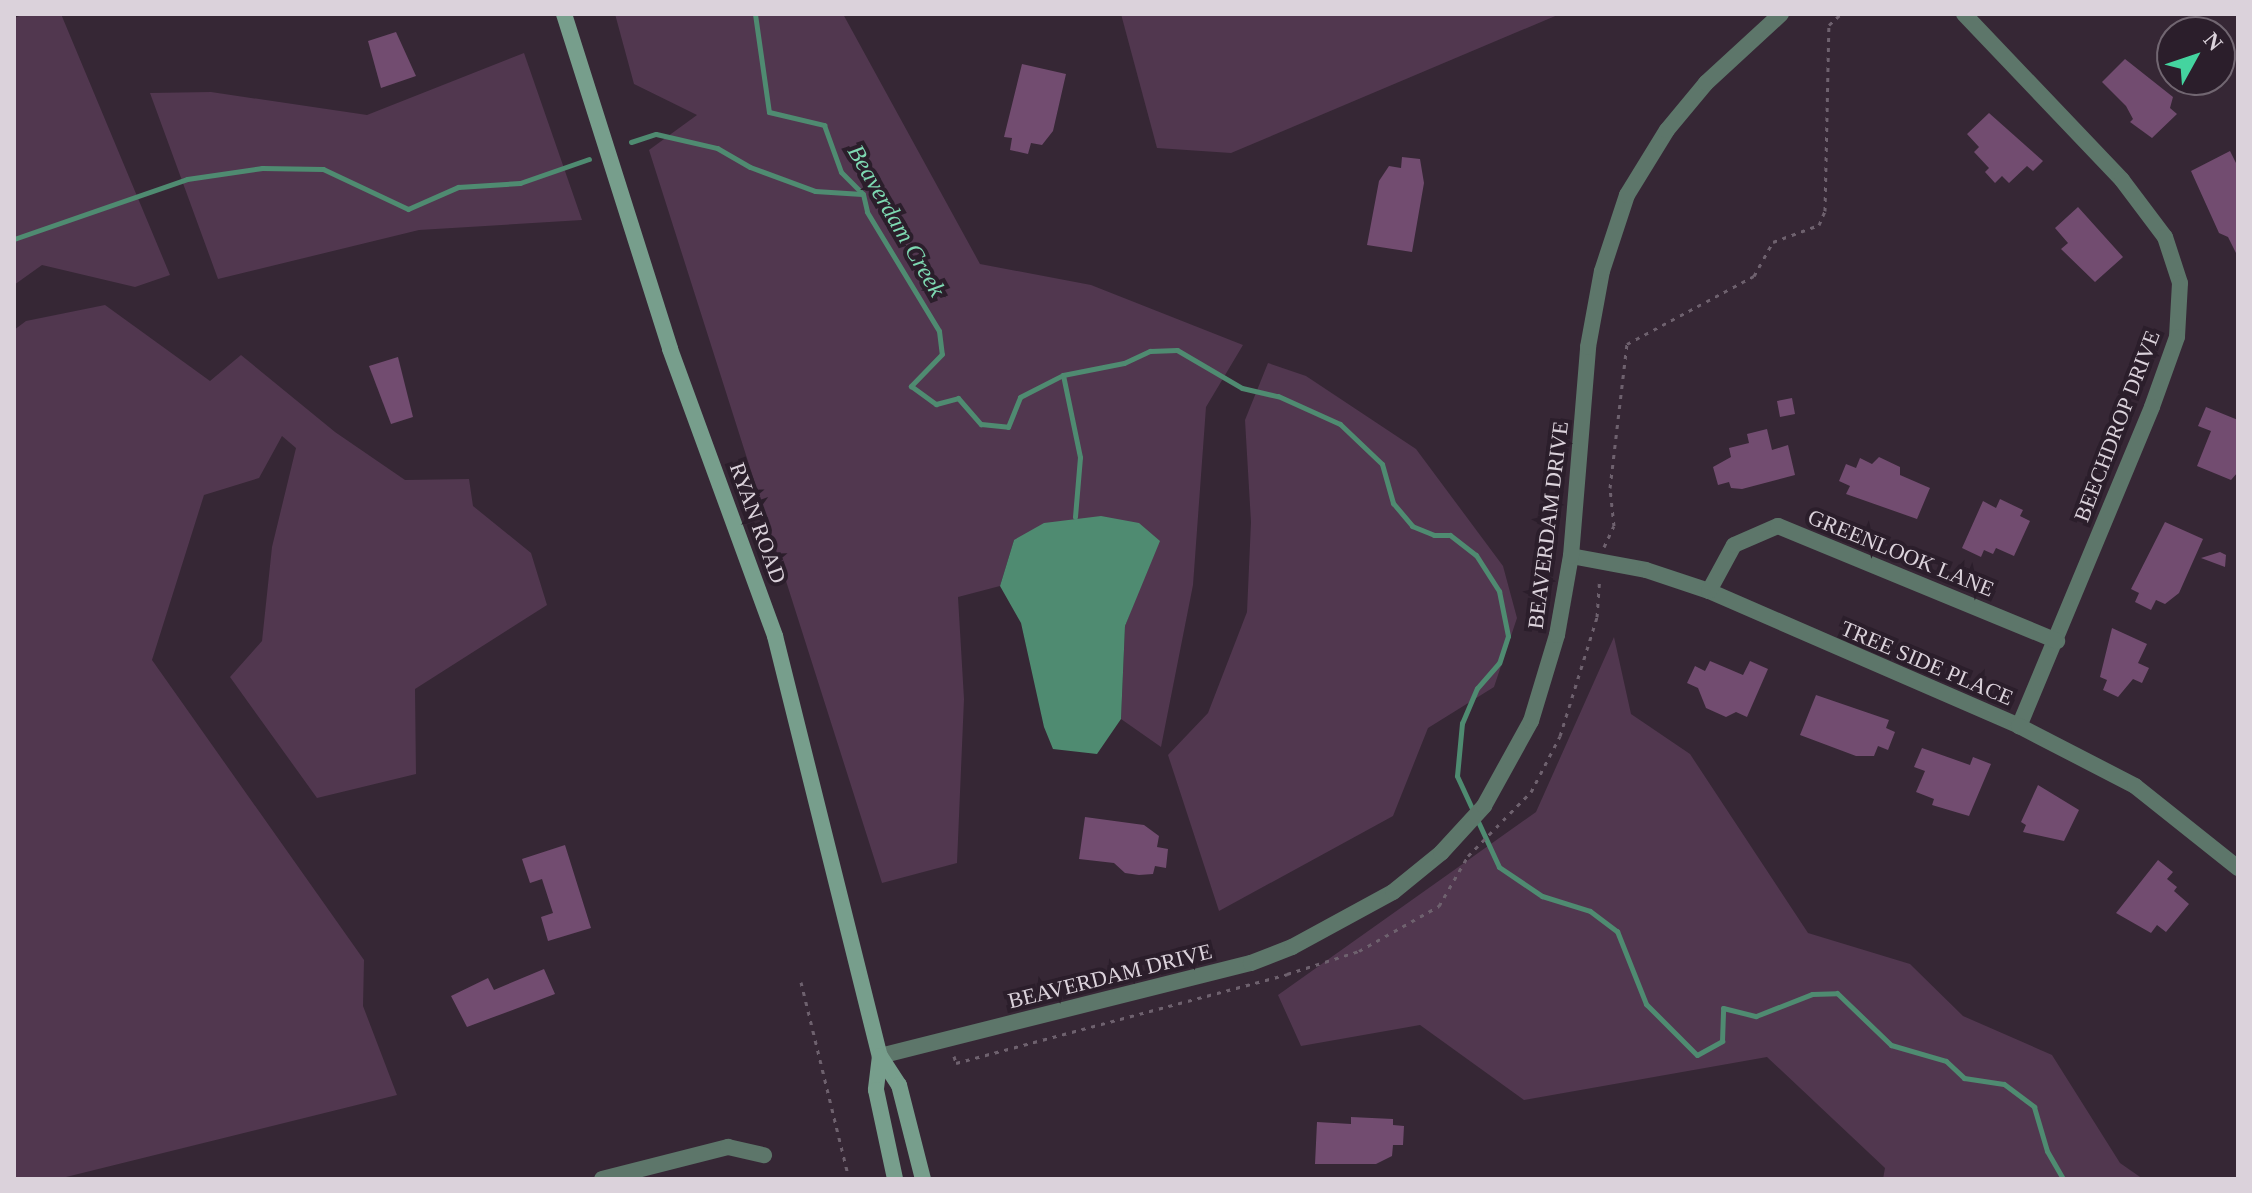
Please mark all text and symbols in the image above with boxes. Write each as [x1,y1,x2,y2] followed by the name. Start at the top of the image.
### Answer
[2156,16,2236,96] north arrow
[2199,27,2228,56] text: N
[841,140,951,302] water label: Beaverdam Creek
[2068,326,2166,526] street label: BEECHDROP DRIVE
[1522,420,1574,630] street label: BEAVERDAM DRIVE
[724,459,792,587] street label: RYAN ROAD
[1804,504,1998,602] street label: GREENLOOK LANE
[1837,615,2017,711] street label: TREE SIDE PLACE
[1005,938,1215,1014] street label: BEAVERDAM DRIVE

